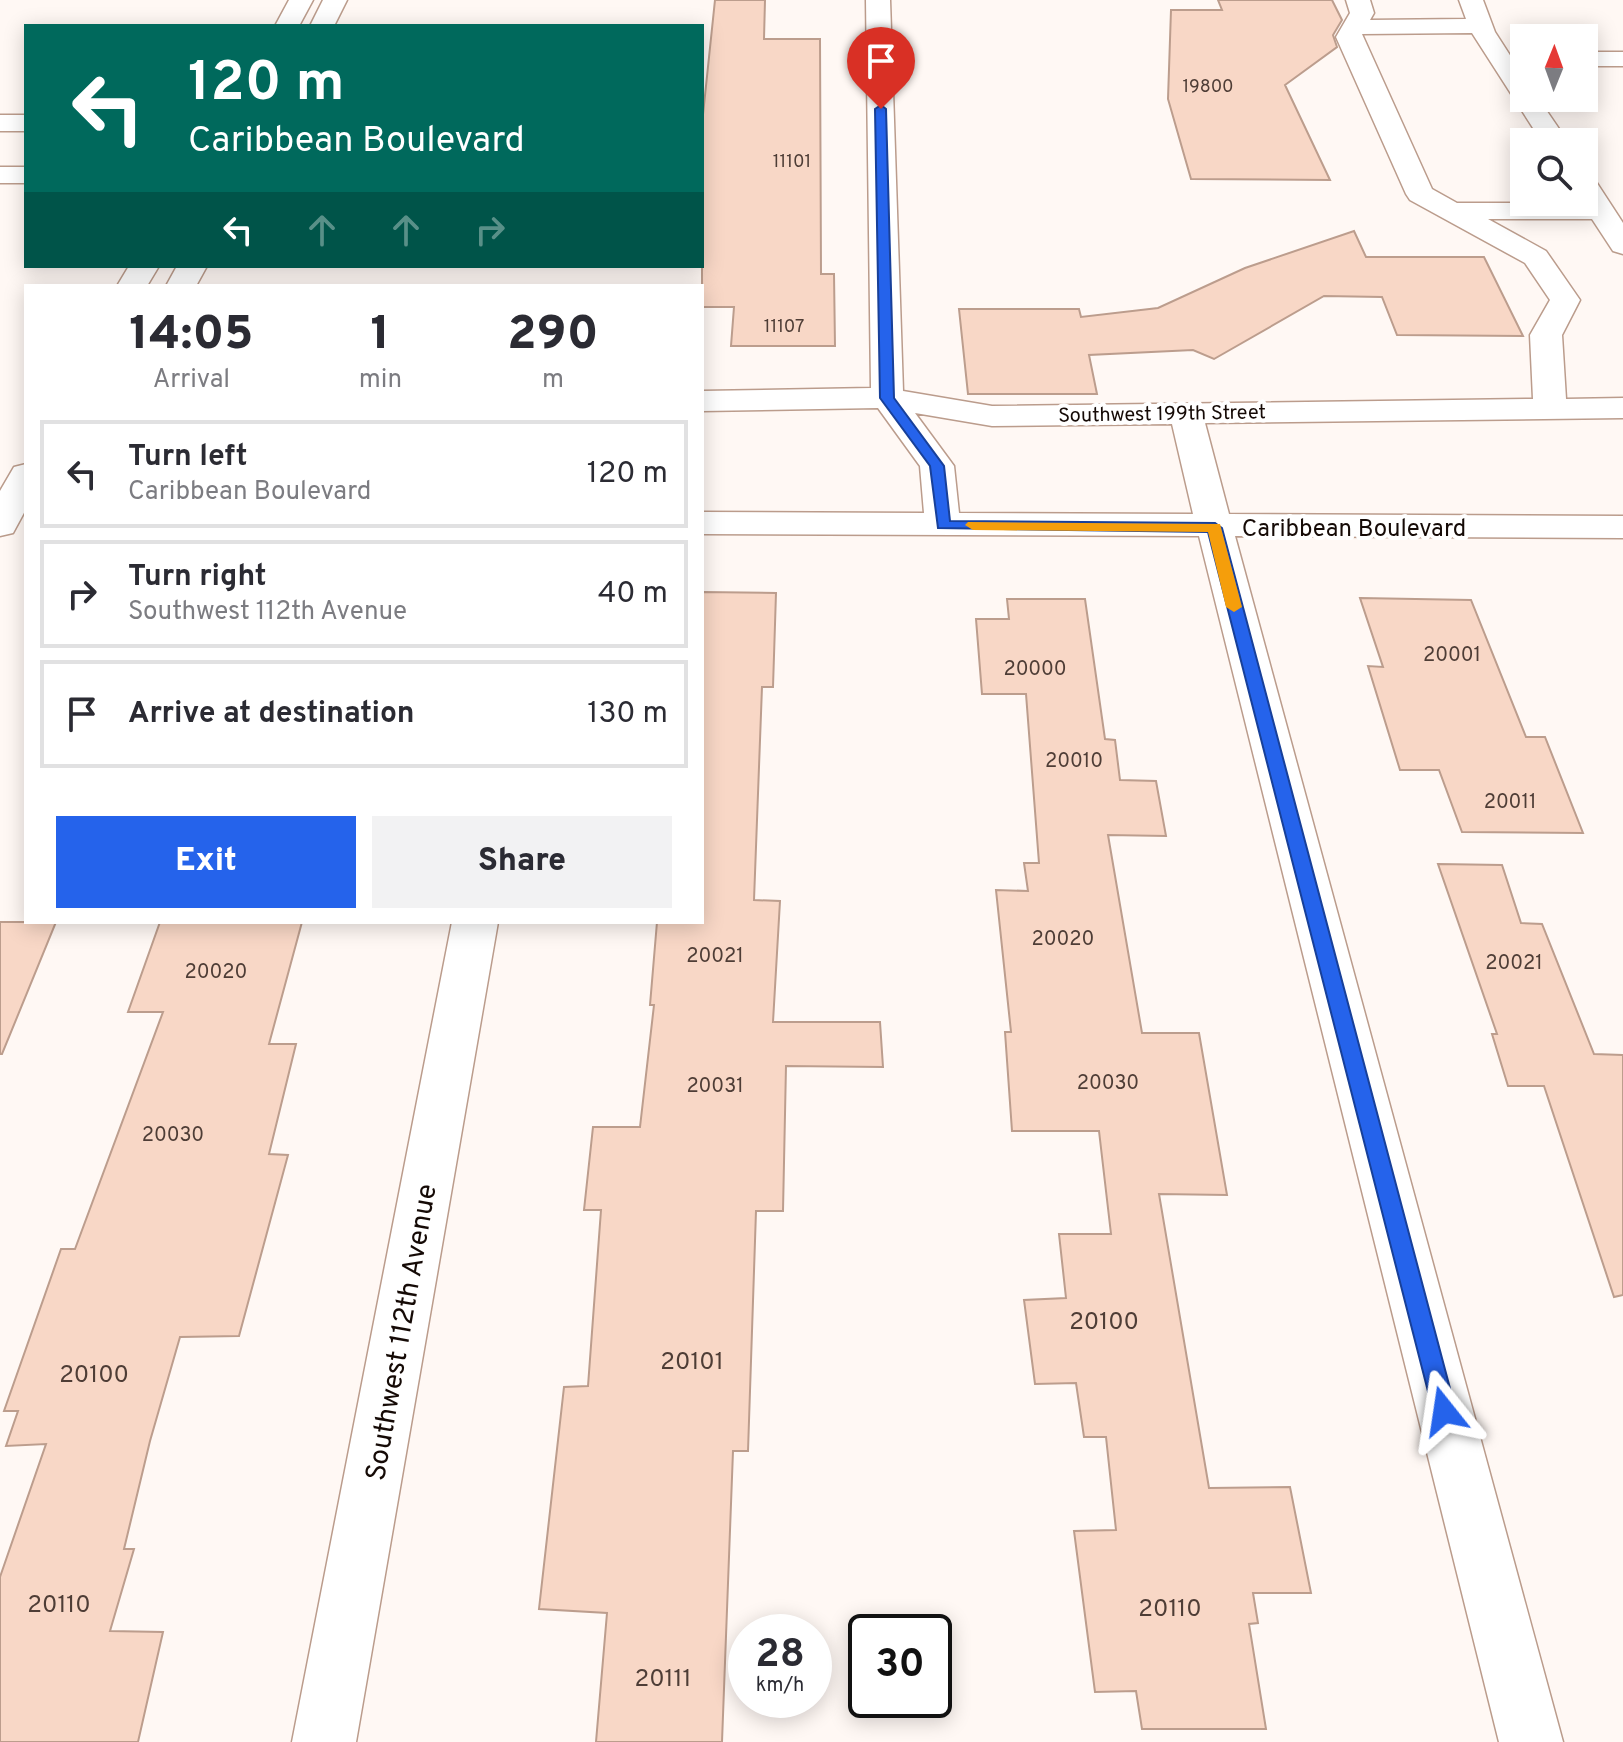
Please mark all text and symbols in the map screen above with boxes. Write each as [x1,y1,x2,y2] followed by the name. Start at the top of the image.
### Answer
[1510,24,1598,112] north arrow
[1510,24,1598,216] map controls
[847,27,915,109] pin
[859,39,903,83] icon: arrive
[188,50,345,120] text: 120 m
[56,56,160,160] icon: left
[1182,76,1234,99] house number: 19800
[188,119,525,165] text: Caribbean Boulevard
[1510,128,1598,216] button: search
[773,151,811,174] house number: 11101
[216,208,260,252] icon: left
[300,208,344,252] icon: ahead
[384,208,428,252] icon: ahead
[468,208,512,252] icon: right
[129,306,253,366] text: 14:05
[371,306,390,366] text: 1
[507,306,599,366] text: 290
[764,316,804,339] house number: 11107
[153,364,230,397] text: Arrival
[359,364,402,397] text: min
[542,364,564,397] text: m
[1058,400,1266,430] street label: Southwest 199th Street
[128,439,248,476] text: Turn left
[60,452,104,496] icon: left
[587,456,668,493] text: 120 m
[128,476,371,509] text: Caribbean Boulevard
[1242,515,1466,545] street label: Caribbean Boulevard
[128,559,266,596] text: Turn right
[60,572,104,616] icon: right
[598,576,668,613] text: 40 m
[128,596,407,629] text: Southwest 112th Avenue
[1423,643,1481,669] house number: 20001
[1003,657,1067,683] house number: 20000
[60,692,104,736] icon: arrive
[128,696,414,733] text: Arrive at destination
[587,696,668,733] text: 130 m
[1045,749,1103,775] house number: 20010
[1484,790,1536,816] house number: 20011
[56,816,356,908] button: Exit
[372,816,672,908] button: Share
[1032,927,1094,953] house number: 20020
[686,944,744,970] house number: 20021
[1485,951,1543,977] house number: 20021
[185,960,247,986] house number: 20020
[1077,1071,1139,1097] house number: 20030
[686,1074,744,1100] house number: 20031
[142,1123,204,1149] house number: 20030
[359,1181,447,1484] street label: Southwest 112th Avenue
[1069,1308,1139,1338] house number: 20100
[660,1348,724,1378] house number: 20101
[59,1361,129,1391] house number: 20100
[1402,1369,1486,1453] position arrow
[27,1591,91,1621] house number: 20110
[1138,1595,1202,1625] house number: 20110
[848,1614,952,1718] speed limit sign: 30
[755,1631,805,1681] text: 28
[635,1665,691,1695] house number: 20111
[756,1673,804,1699] text: km/h

